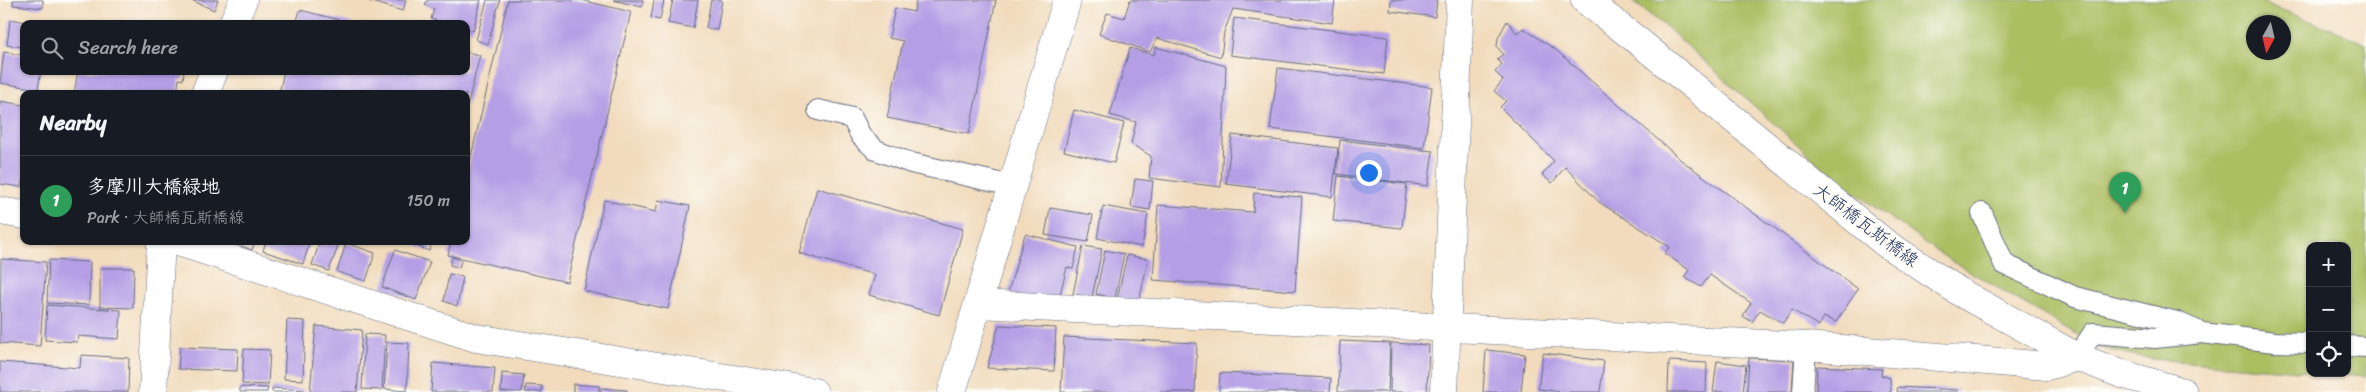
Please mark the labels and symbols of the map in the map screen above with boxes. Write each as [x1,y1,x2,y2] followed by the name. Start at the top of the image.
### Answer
[2246,15,2291,60] north arrow
[1356,160,1382,186] your location
[2109,172,2141,213] pin: 1
[1806,174,1926,276] street label: 大師橋瓦斯橋線

